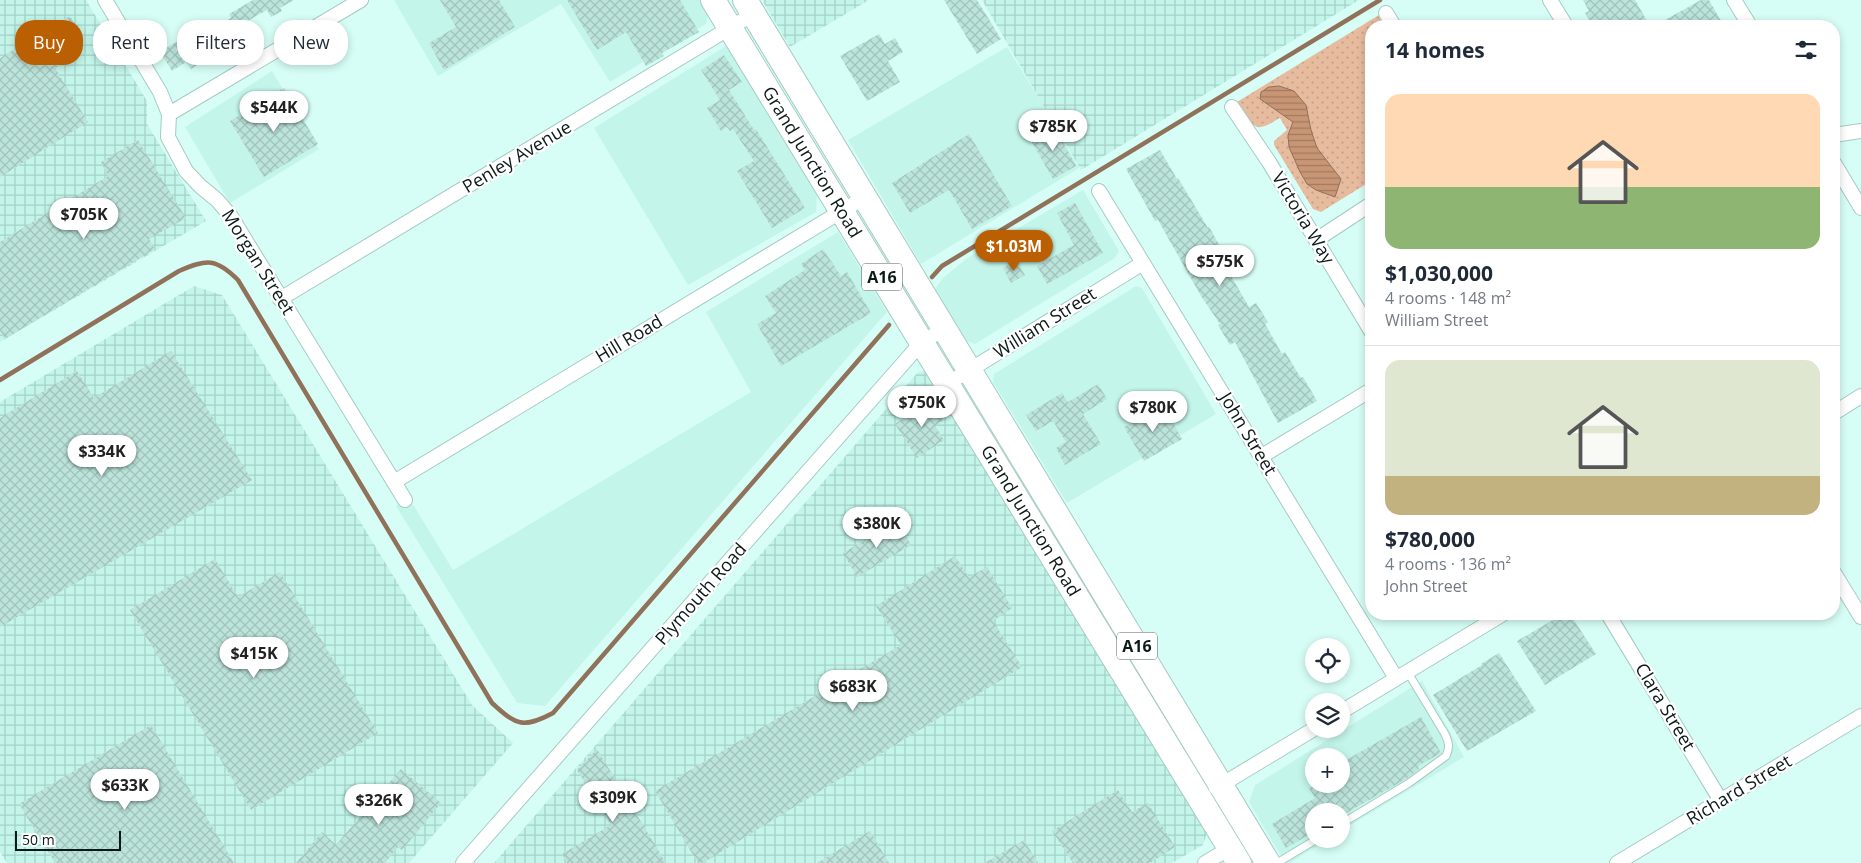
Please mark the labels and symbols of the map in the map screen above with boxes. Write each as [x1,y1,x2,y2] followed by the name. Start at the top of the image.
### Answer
[757,81,868,242] street label: Grand Junction Road
[239,90,309,133] pin: $544K
[1018,110,1088,152] pin: $785K
[458,114,575,198] street label: Penley Avenue
[1267,167,1341,269] street label: Victoria Way
[49,198,119,240] pin: $705K
[217,204,301,319] street label: Morgan Street
[973,230,1055,272] pin: $1.03M
[1185,244,1255,287] pin: $575K
[862,264,902,290] road number: A16
[989,281,1100,363] street label: William Street
[590,309,667,368] street label: Hill Road
[887,386,957,428] pin: $750K
[1214,386,1283,479] street label: John Street
[1118,390,1188,433] pin: $780K
[67,434,137,477] pin: $334K
[976,440,1087,601] street label: Grand Junction Road
[842,506,912,549] pin: $380K
[649,537,751,650] street label: Plymouth Road
[1117,632,1157,659] road number: A16
[219,636,289,679] pin: $415K
[1630,658,1701,755] street label: Clara Street
[818,670,888,712] pin: $683K
[1681,748,1796,830] street label: Richard Street
[90,768,160,811] pin: $633K
[578,780,648,823] pin: $309K
[344,784,414,826] pin: $326K
[15,828,121,851] scale bar

